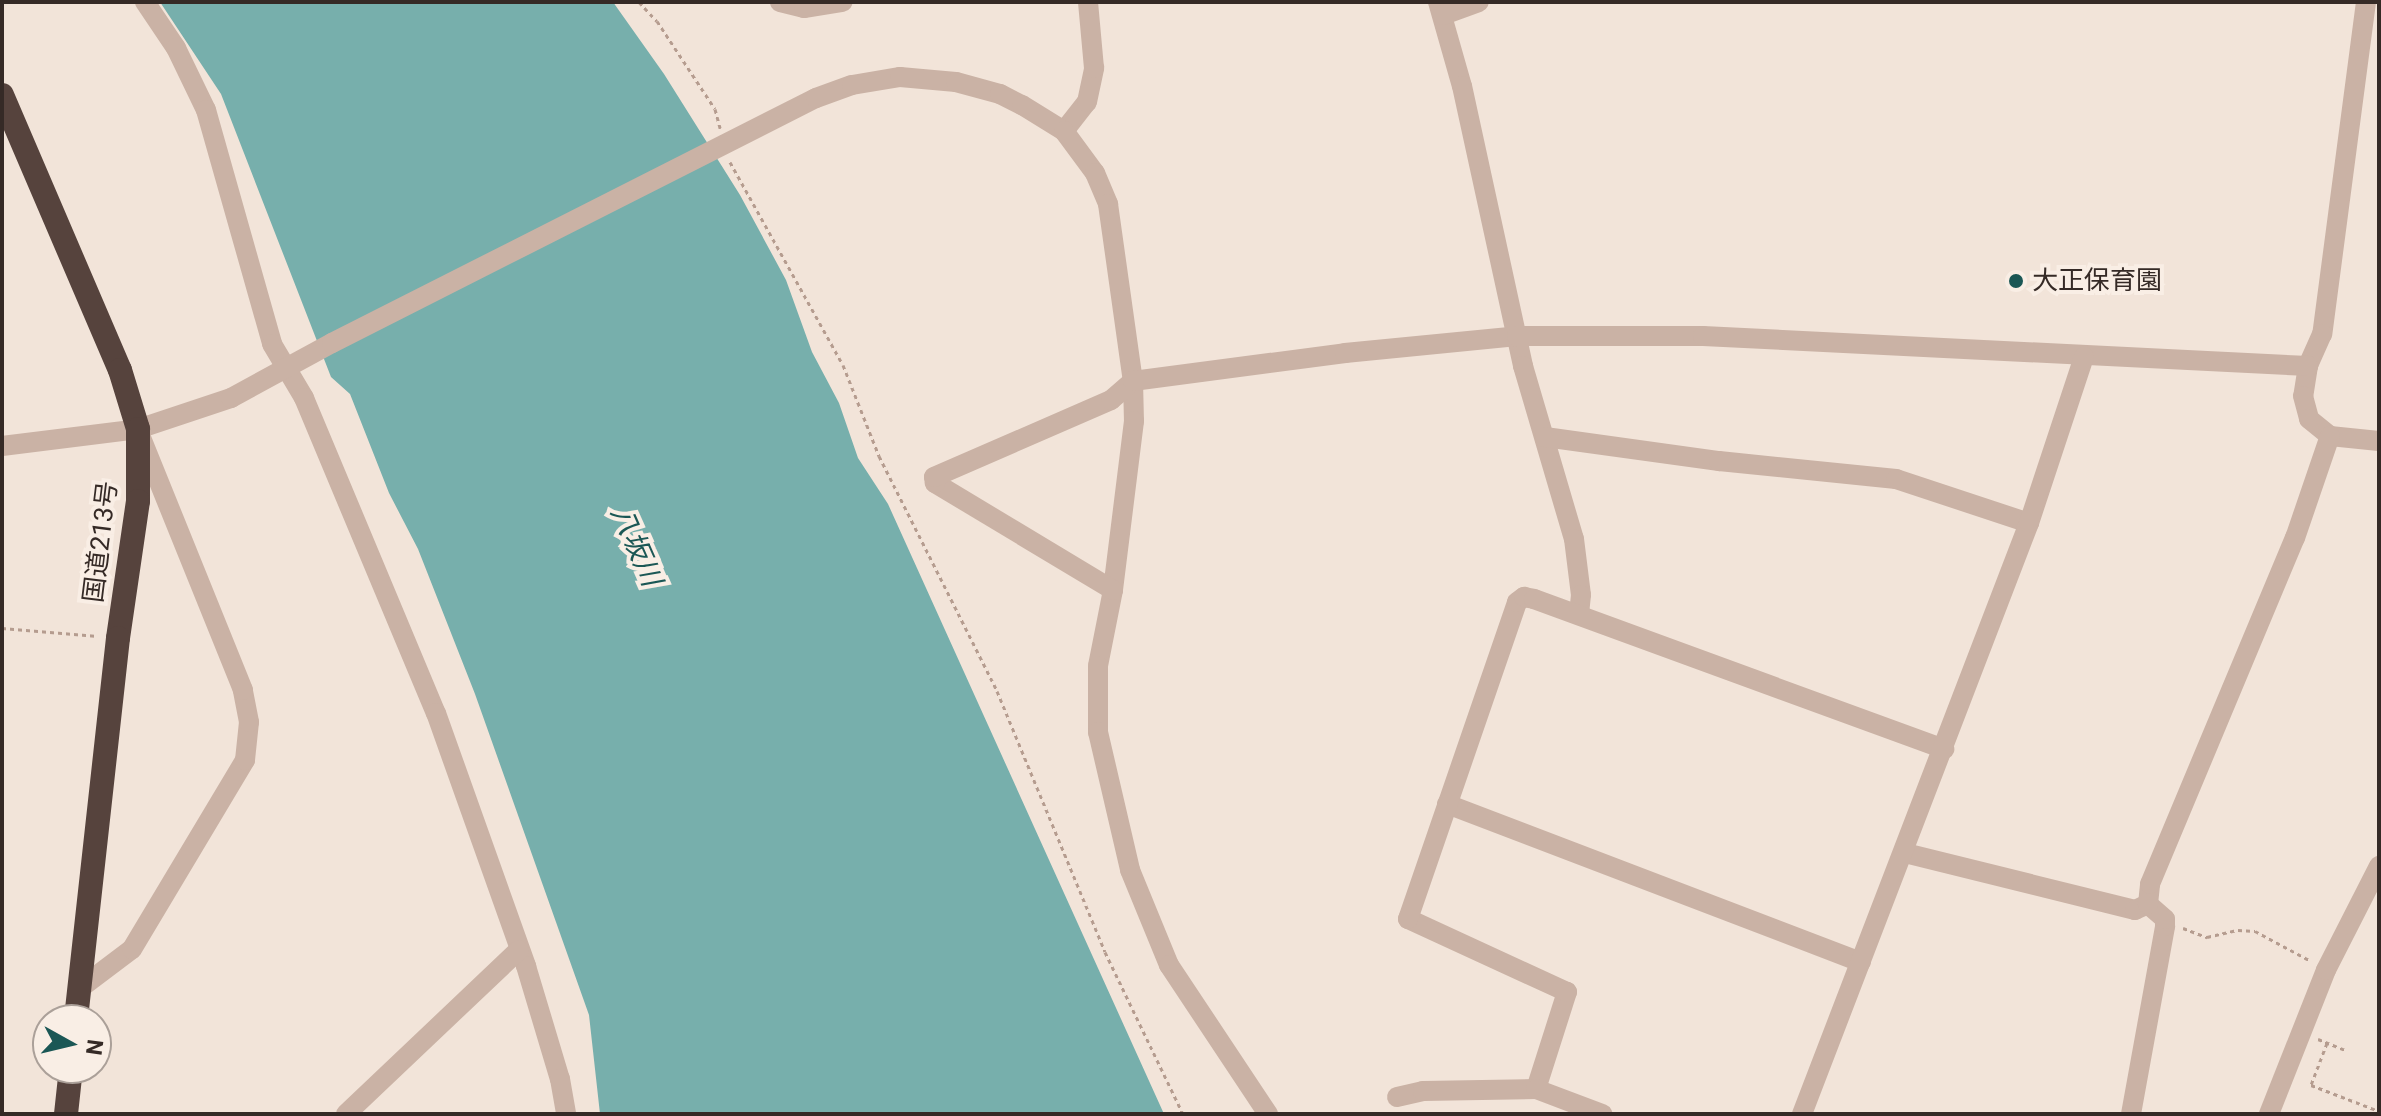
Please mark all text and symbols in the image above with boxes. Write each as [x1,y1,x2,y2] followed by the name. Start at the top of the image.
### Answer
[2032,265,2162,297] place label: 大正保育園
[2007,272,2025,290] marker: 大正保育園
[78,480,124,604] street label: 国道213号
[604,501,668,591] water label: 八坂川
[32,1004,112,1084] north arrow
[81,1038,108,1057] text: N

